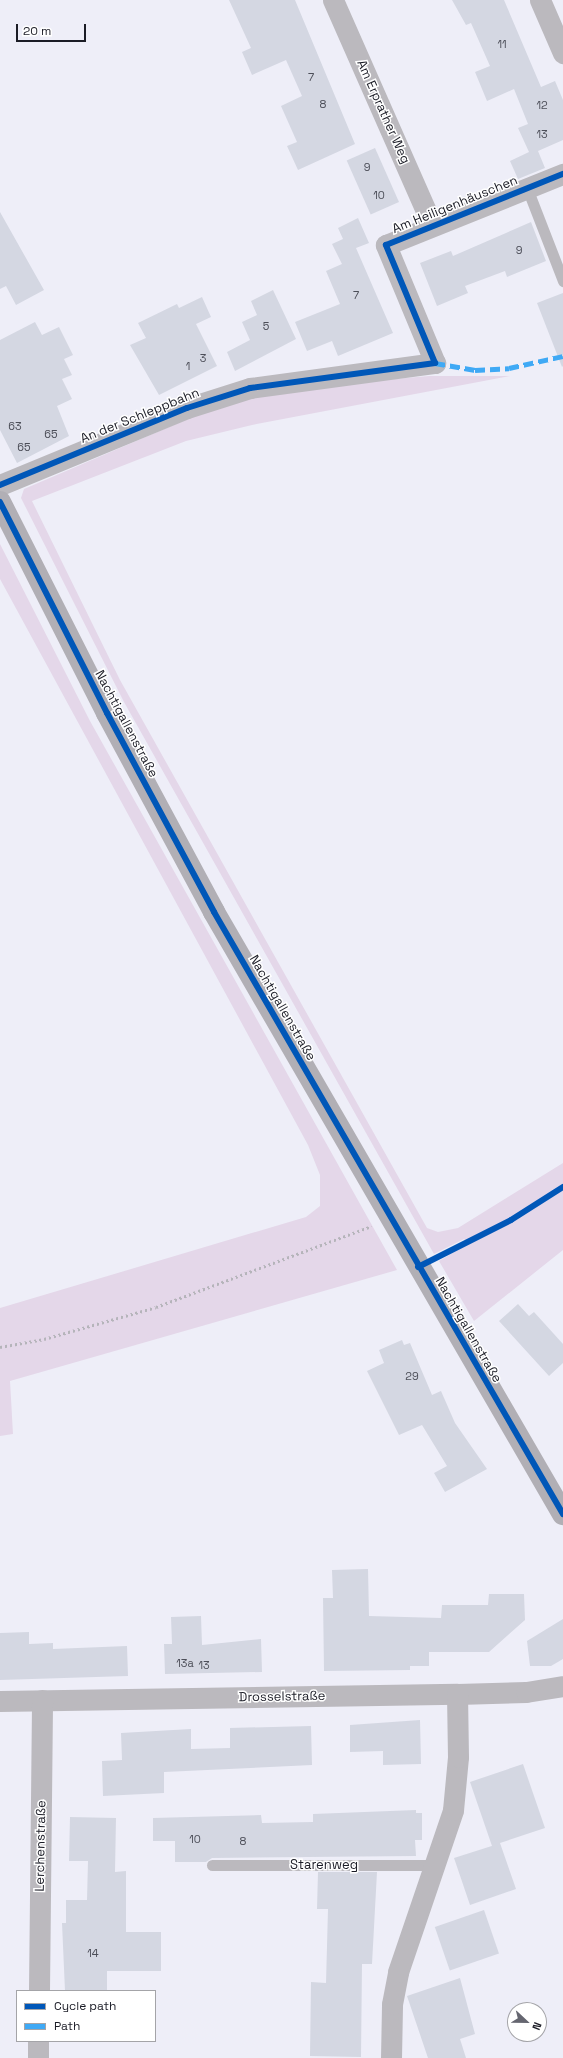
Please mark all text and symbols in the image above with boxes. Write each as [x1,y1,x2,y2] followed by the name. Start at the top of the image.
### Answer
[18,16,88,42] scale bar
[23,23,51,39] text: 20 m
[497,37,507,51] house number: 11
[353,58,413,166] street label: Am Erprather Weg
[308,70,314,84] house number: 7
[320,97,326,111] house number: 8
[536,98,548,112] house number: 12
[536,127,548,141] house number: 13
[364,160,370,174] house number: 9
[390,173,520,237] street label: Am Heiligenhäuschen
[373,188,385,202] house number: 10
[516,243,522,257] house number: 9
[353,288,359,302] house number: 7
[263,319,269,333] house number: 5
[200,351,206,365] house number: 3
[186,359,190,373] house number: 1
[78,385,202,447] street label: An der Schleppbahn
[8,419,22,433] house number: 63
[44,427,58,441] house number: 65
[17,440,31,454] house number: 65
[91,668,161,780] street label: Nachtigallenstraße
[245,952,319,1064] street label: Nachtigallenstraße
[431,1274,505,1386] street label: Nachtigallenstraße
[405,1369,419,1383] house number: 29
[176,1656,194,1670] house number: 13a
[198,1658,210,1672] house number: 13
[239,1688,325,1706] street label: Drosselstraße
[32,1800,50,1892] street label: Lerchenstraße
[189,1832,201,1846] house number: 10
[240,1834,246,1848] house number: 8
[290,1857,358,1873] street label: Starenweg
[87,1946,99,1960] house number: 14
[16,1990,156,2042] legend
[54,1998,116,2014] text: Cycle path
[507,2002,547,2042] north arrow
[54,2018,80,2034] text: Path
[529,2020,545,2032] text: N

